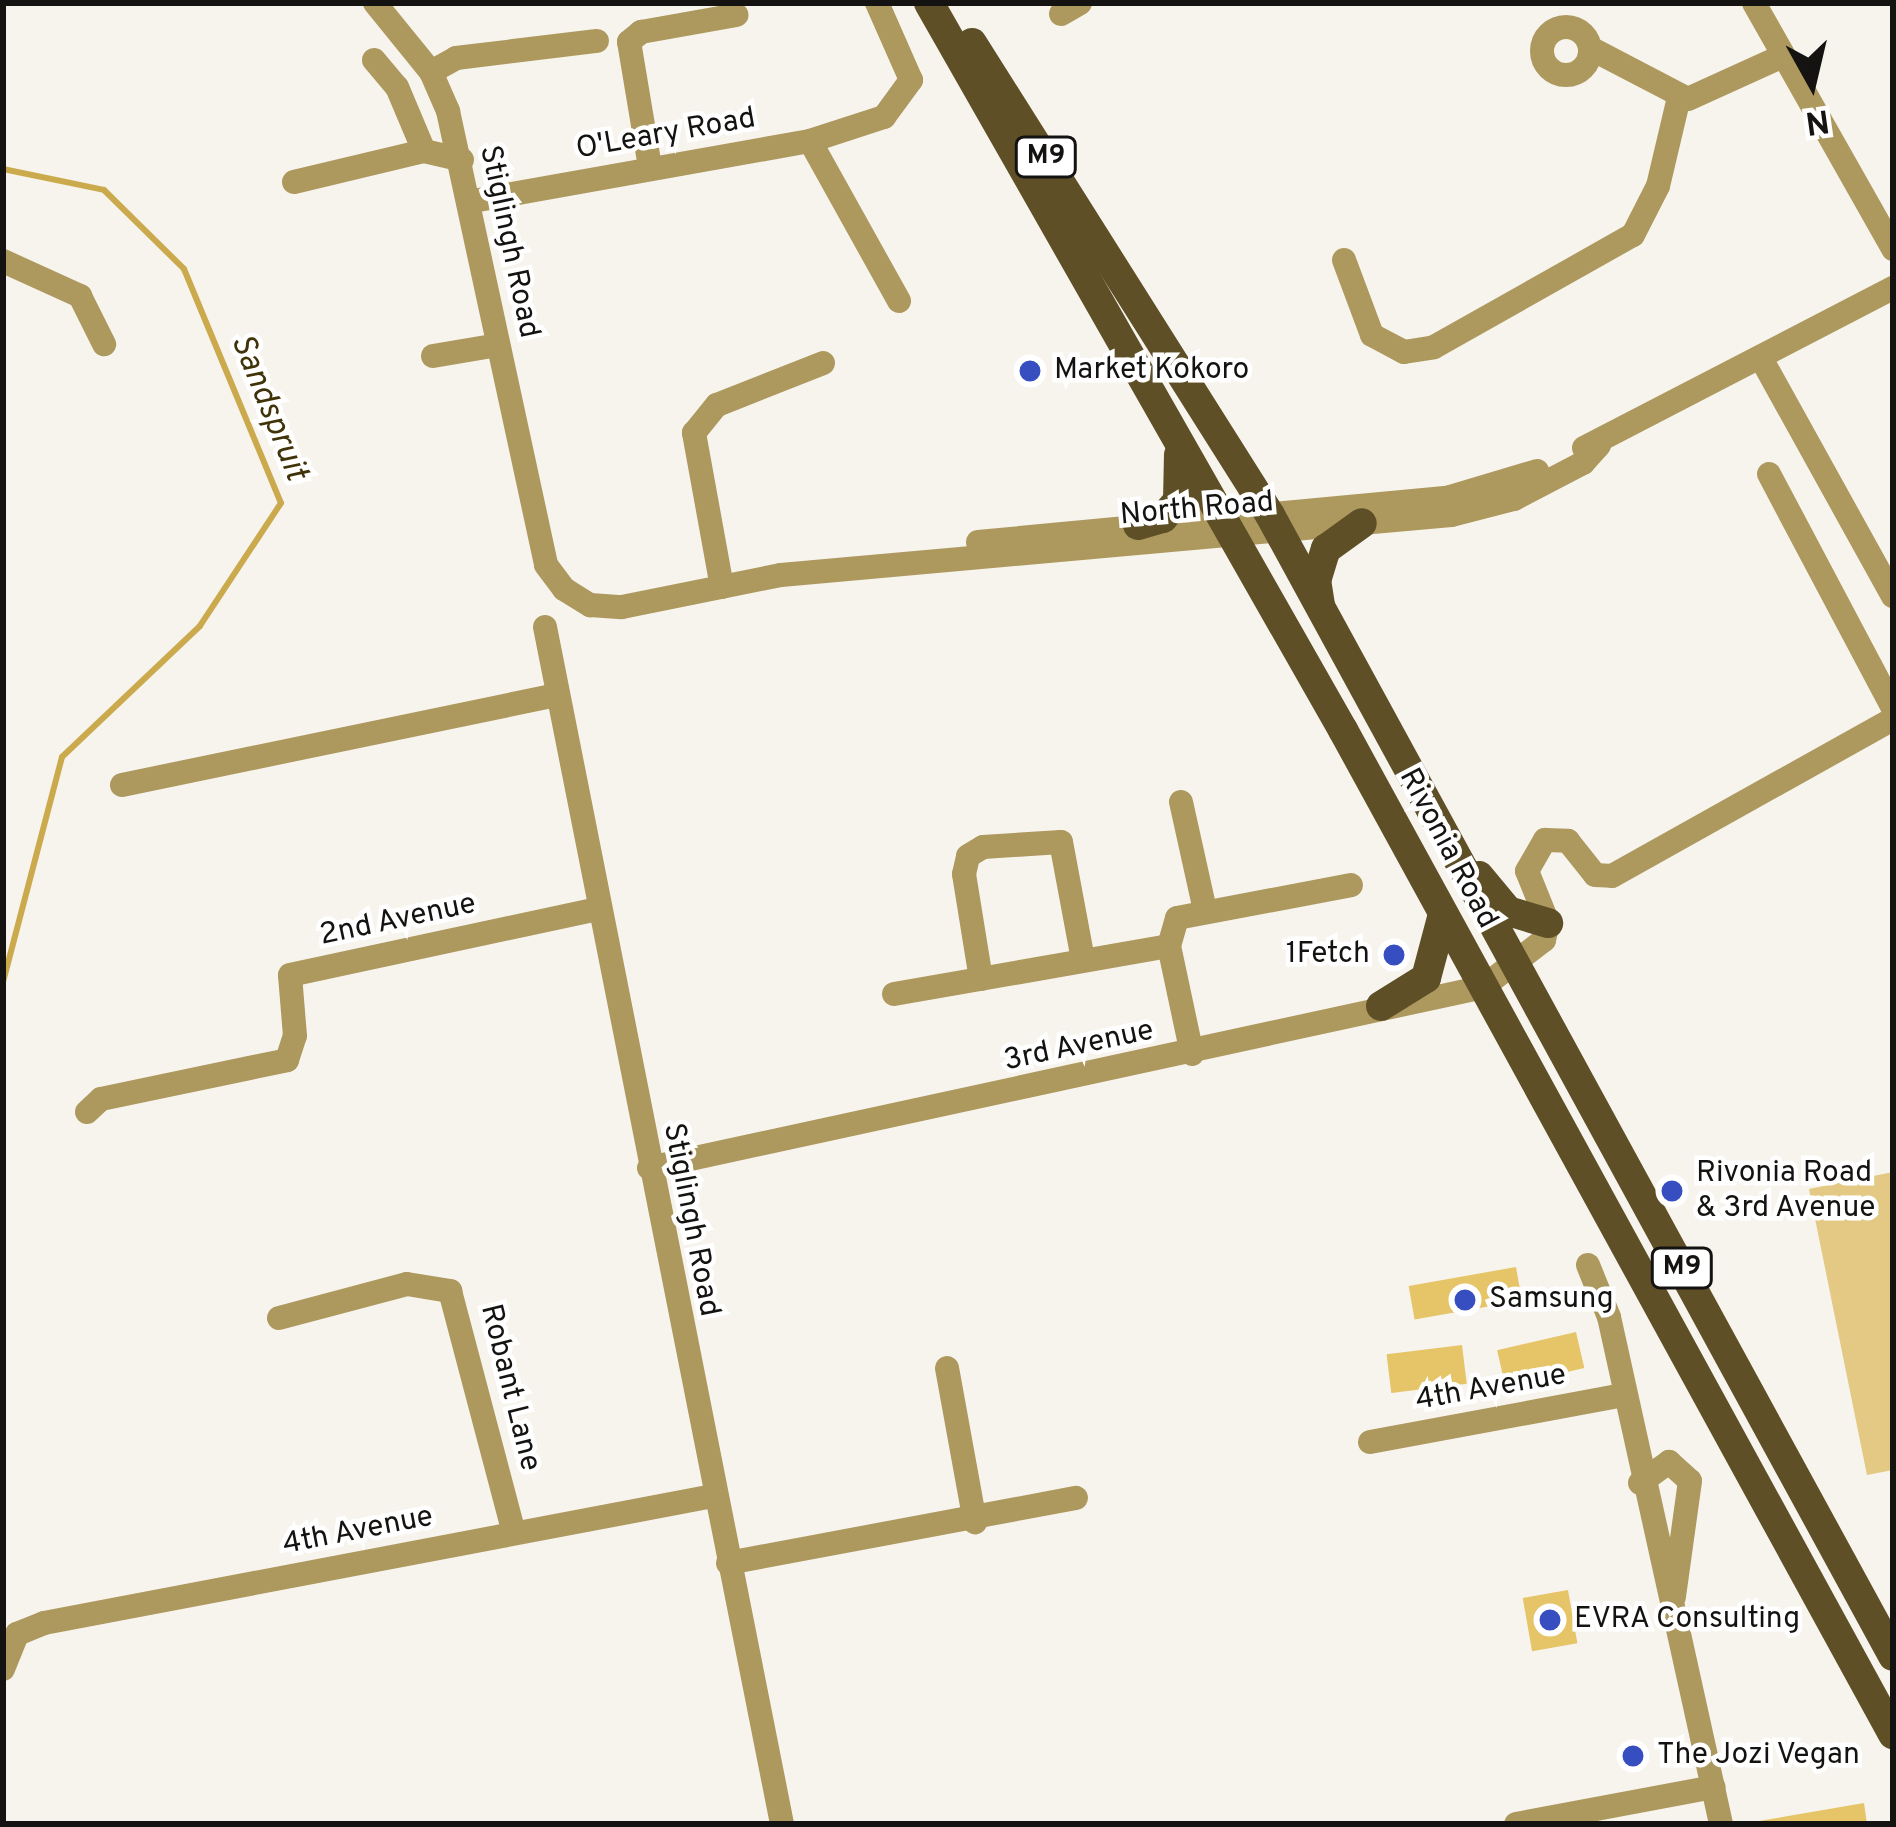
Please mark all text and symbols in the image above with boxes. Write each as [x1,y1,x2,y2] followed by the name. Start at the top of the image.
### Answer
[1752,24,1872,144] north arrow
[1802,97,1832,142] text: N
[573,102,759,168] street label: O'Leary Road
[1013,136,1079,178] road number: M9
[470,142,546,342] street label: Stiglingh Road
[220,329,314,487] water label: Sandspruit
[1054,353,1249,389] place label: Market Kokoro
[1017,358,1043,384] marker: Market Kokoro
[1119,485,1275,535] street label: North Road
[1390,763,1504,935] street label: Rivonia Road
[316,887,480,955] street label: 2nd Avenue
[1286,937,1370,973] place label: 1Fetch
[1381,942,1407,968] marker: 1Fetch
[1000,1013,1158,1081] street label: 3rd Avenue
[654,1120,726,1320] street label: Stiglingh Road
[1696,1156,1877,1226] place label: Rivonia Road & 3rd Avenue
[1659,1178,1685,1204] marker: Rivonia Road & 3rd Avenue
[1649,1247,1715,1289] road number: M9
[1489,1282,1614,1318] place label: Samsung
[1452,1287,1478,1313] marker: Samsung
[471,1301,547,1475] street label: Robant Lane
[1412,1358,1570,1420] street label: 4th Avenue
[279,1500,437,1564] street label: 4th Avenue
[1574,1602,1801,1638] place label: EVRA Consulting
[1537,1607,1563,1633] marker: EVRA Consulting
[1657,1738,1861,1774] place label: The Jozi Vegan
[1620,1743,1646,1769] marker: The Jozi Vegan

